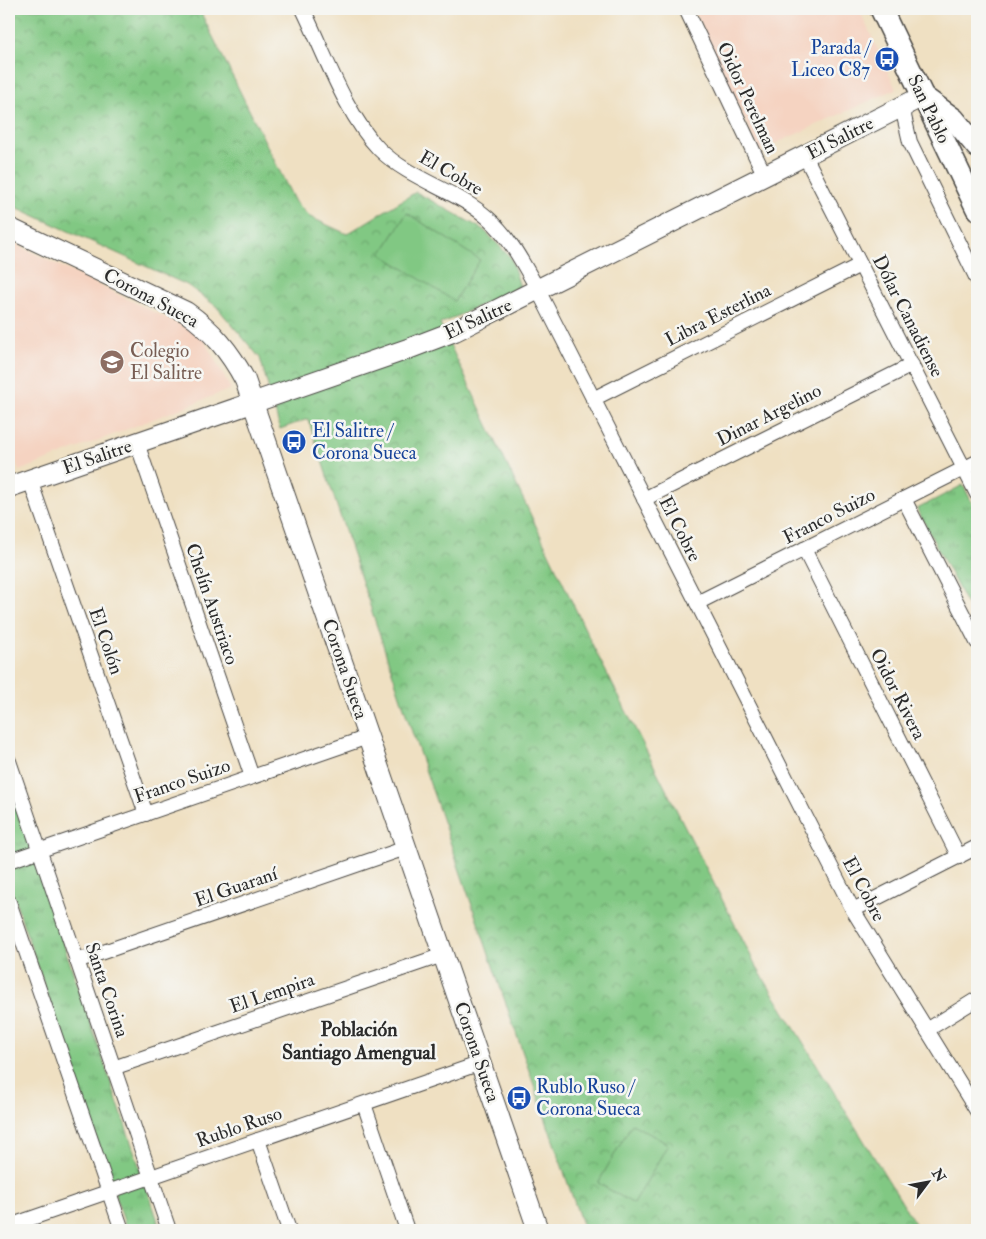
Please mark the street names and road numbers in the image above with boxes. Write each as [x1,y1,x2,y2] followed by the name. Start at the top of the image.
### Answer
[712,38,784,158] street label: Oidor Perelman
[902,71,956,147] street label: San Pablo
[803,111,878,165] street label: El Salitre
[415,145,487,201] street label: El Cobre
[867,251,949,381] street label: Dólar Canadiense
[99,263,203,333] street label: Corona Sueca
[661,278,775,352] street label: Libra Esterlina
[440,293,516,345] street label: El Salitre
[713,378,825,452] street label: Dinar Argelino
[59,434,135,480] street label: El Salitre
[779,482,879,550] street label: Franco Suizo
[653,492,707,566] street label: El Cobre
[180,540,244,668] street label: Chelín Austriaco
[83,604,129,678] street label: El Colón
[317,616,373,723] street label: Corona Sueca
[865,644,931,744] street label: Oidor Rivera
[131,753,233,809] street label: Franco Suizo
[837,853,891,926] street label: El Cobre
[191,861,282,912] street label: El Guaraní
[80,939,134,1041] street label: Santa Corina
[226,967,318,1020] street label: El Lempira
[449,999,505,1106] street label: Corona Sueca
[193,1101,285,1153] street label: Rublo Ruso

